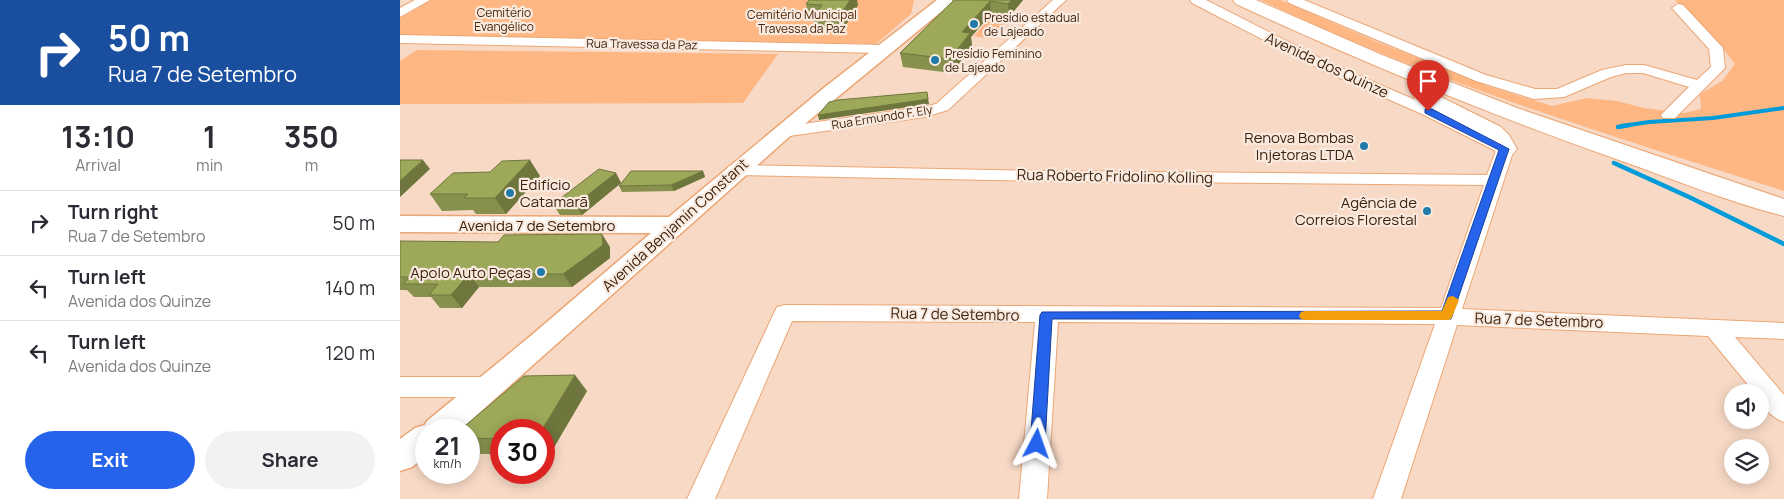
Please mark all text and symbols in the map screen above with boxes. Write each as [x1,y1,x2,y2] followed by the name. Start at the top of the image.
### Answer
[474,4,534,35] park label: Cemitério Evangélico
[747,6,857,37] park label: Cemitério Municipal Travessa da Paz
[984,9,1079,40] place label: Presídio estadual de Lajeado
[108,14,190,62] text: 50 m
[968,18,980,30] marker: Presídio estadual de Lajeado
[25,20,90,85] icon: right
[1262,27,1392,103] street label: Avenida dos Quinze
[586,35,698,53] street label: Rua Travessa da Paz
[945,45,1042,76] place label: Presídio Feminino de Lajeado
[929,54,941,66] marker: Presídio Feminino de Lajeado
[108,59,297,89] text: Rua 7 de Setembro
[1407,60,1449,111] pin
[1414,67,1442,95] icon: arrive
[830,101,934,133] street label: Rua Ermundo F. Ely
[61,116,135,157] text: 13:10
[203,116,216,157] text: 1
[284,116,339,157] text: 350
[1244,127,1354,165] place label: Renova Bombas Injetoras LTDA
[1358,140,1370,152] marker: Renova Bombas Injetoras LTDA
[75,154,121,176] text: Arrival
[196,154,223,176] text: min
[305,154,318,176] text: m
[597,154,753,296] street label: Avenida Benjamin Constant
[1017,164,1213,188] street label: Rua Roberto Fridolino Kolling
[520,174,588,212] place label: Edifício Catamarã
[504,187,516,199] marker: Edifício Catamarã
[1295,192,1417,230] place label: Agência de Correios Florestal
[68,199,158,225] text: Turn right
[1421,205,1433,217] marker: Agência de Correios Florestal
[25,209,53,237] icon: right
[333,210,375,236] text: 50 m
[459,215,615,236] street label: Avenida 7 de Setembro
[68,225,205,247] text: Rua 7 de Setembro
[410,262,531,283] place label: Apolo Auto Peças
[68,264,146,290] text: Turn left
[535,266,547,278] marker: Apolo Auto Peças
[25,274,53,302] icon: left
[325,275,375,301] text: 140 m
[68,290,211,312] text: Avenida dos Quinze
[890,302,1020,326] street label: Rua 7 de Setembro
[1474,307,1604,333] street label: Rua 7 de Setembro
[68,329,146,355] text: Turn left
[25,339,53,367] icon: left
[325,340,375,366] text: 120 m
[68,355,211,377] text: Avenida dos Quinze
[1724,384,1769,484] map controls
[1724,384,1769,429] button: sound
[1010,417,1062,469] position arrow
[490,419,555,484] speed limit sign: 30
[435,428,460,463] text: 21
[25,431,195,489] button: Exit
[205,431,375,489] button: Share
[1724,439,1769,484] button: layers
[434,455,461,472] text: km/h

